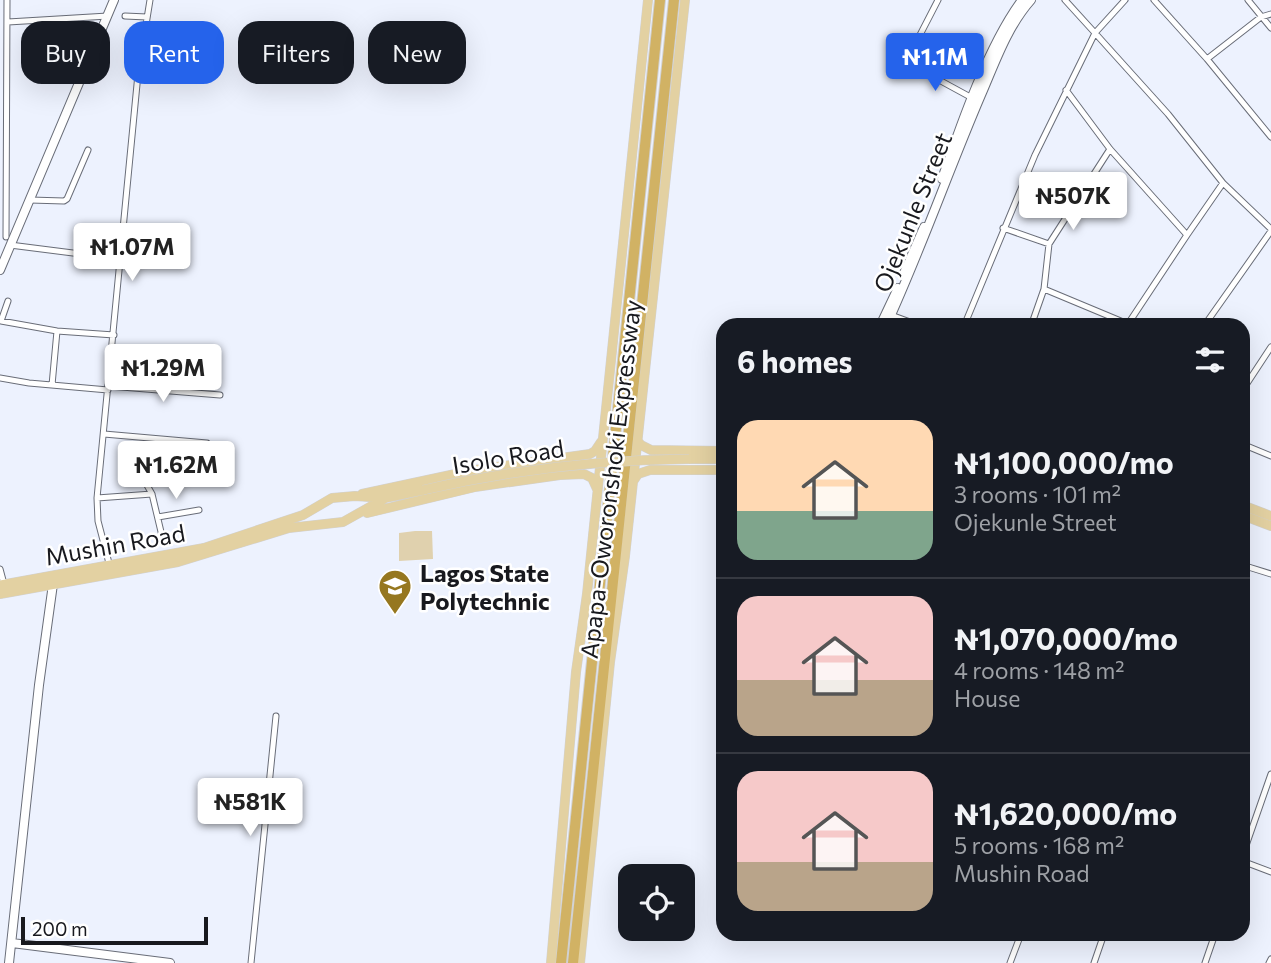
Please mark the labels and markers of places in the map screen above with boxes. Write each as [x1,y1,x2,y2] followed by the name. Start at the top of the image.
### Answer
[886,34,984,93] pin: ₦1.1M
[1024,173,1122,232] pin: ₦507K
[75,224,189,283] pin: ₦1.07M
[106,344,220,404] pin: ₦1.29M
[119,442,233,501] pin: ₦1.62M
[420,558,550,615] place label: Lagos State Polytechnic
[376,567,414,616] school or university icon: Lagos State Polytechnic
[201,778,299,838] pin: ₦581K

